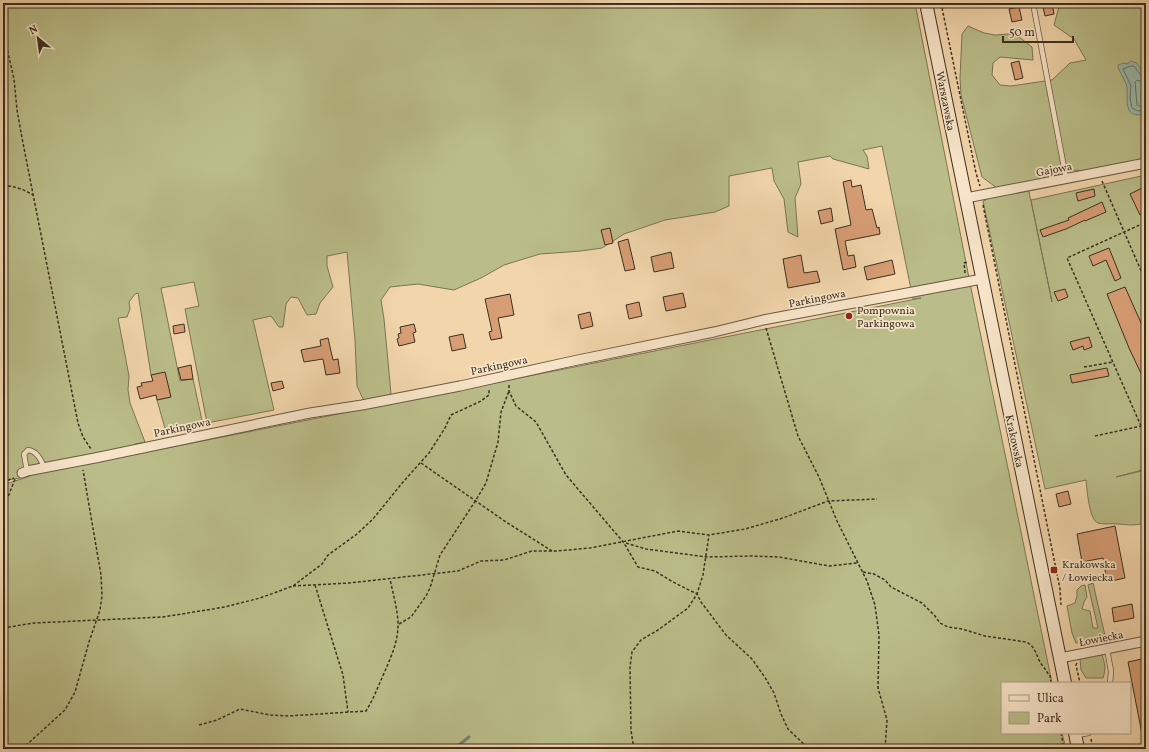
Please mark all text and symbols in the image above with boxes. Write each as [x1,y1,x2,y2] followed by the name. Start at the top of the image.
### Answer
[18,18,58,58] north arrow
[1003,18,1073,44] scale bar
[27,22,41,39] text: N
[1009,25,1035,41] text: 50 m
[931,70,958,133] street label: Warszawska
[1035,160,1074,181] street label: Gajowa
[788,287,848,312] street label: Parkingowa
[857,304,915,332] place label: Pompownia Parkingowa
[844,311,854,321] marker: Pompownia Parkingowa
[470,353,530,380] street label: Parkingowa
[1001,413,1027,470] street label: Krakowska
[153,415,213,442] street label: Parkingowa
[1062,558,1116,586] place label: Krakowska / Łowiecka
[1049,565,1059,575] marker: Krakowska / Łowiecka
[1078,628,1125,651] street label: Łowiecka
[1001,682,1131,734] legend
[1037,691,1064,707] text: Ulica
[1037,711,1062,727] text: Park

